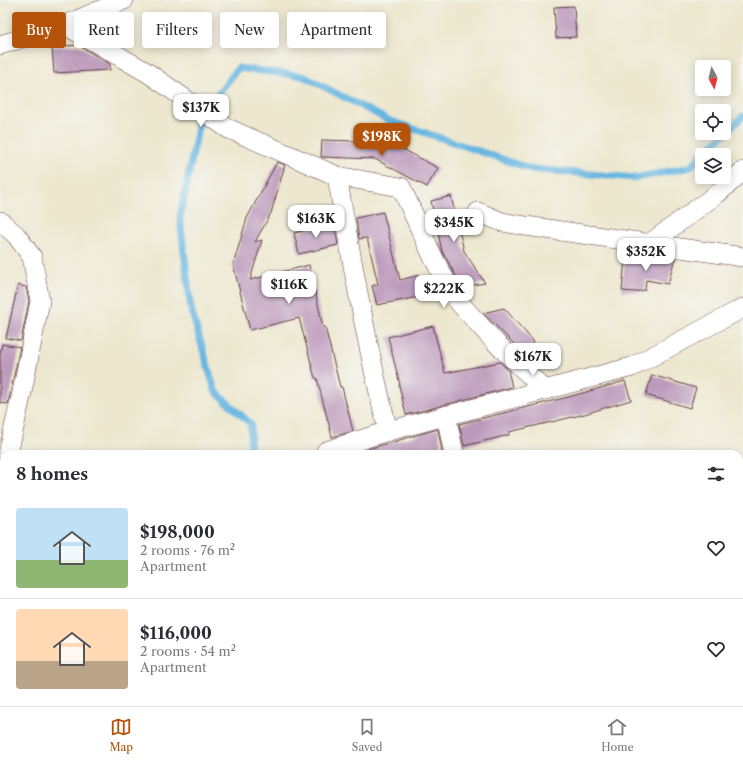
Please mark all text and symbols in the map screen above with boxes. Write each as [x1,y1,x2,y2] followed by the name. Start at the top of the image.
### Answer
[12,12,66,48] chip: Buy
[74,12,134,48] chip: Rent
[142,12,212,48] chip: Filters
[220,12,279,48] chip: New
[287,12,386,48] chip: Apartment
[695,60,731,96] north arrow
[695,60,731,184] map controls
[173,94,229,128] pin: $137K
[182,99,220,115] text: $137K
[695,104,731,140] button: locate
[354,123,410,157] pin: $198K
[362,128,402,144] text: $198K
[695,148,731,184] button: layers
[288,205,344,239] pin: $163K
[426,209,482,243] pin: $345K
[297,210,335,226] text: $163K
[434,214,474,230] text: $345K
[618,238,674,272] pin: $352K
[626,243,666,259] text: $352K
[261,271,317,305] pin: $116K
[416,275,472,309] pin: $222K
[270,276,308,292] text: $116K
[424,280,464,296] text: $222K
[505,343,561,377] pin: $167K
[514,348,552,364] text: $167K
[705,463,727,485] icon: filters
[16,464,88,484] text: 8 homes
[140,522,215,542] text: $198,000
[48,524,96,572] icon: home
[705,537,727,559] icon: heart
[140,542,235,558] text: 2 rooms · 76 m²
[140,558,207,574] text: Apartment
[140,623,212,643] text: $116,000
[48,625,96,673] icon: home
[705,638,727,660] icon: heart
[140,643,236,659] text: 2 rooms · 54 m²
[140,659,207,675] text: Apartment
[109,716,133,754] tab: Map
[352,716,382,754] tab: Saved
[601,716,634,754] tab: Home

